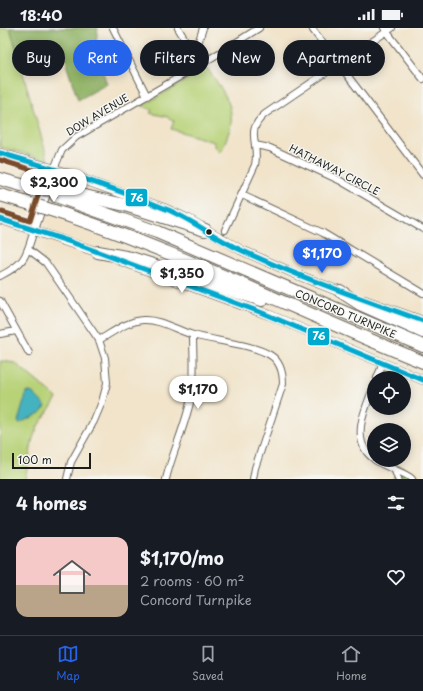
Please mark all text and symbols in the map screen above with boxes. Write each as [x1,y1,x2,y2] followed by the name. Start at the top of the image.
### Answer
[20,3,62,26] text: 18:40
[12,40,65,76] chip: Buy
[73,40,132,76] chip: Rent
[140,40,209,76] chip: Filters
[217,40,275,76] chip: New
[283,40,385,76] chip: Apartment
[63,89,131,139] street label: DOW AVENUE
[287,140,383,198] street label: HATHAWAY CIRCLE
[21,169,87,203] pin: $2,300
[30,172,78,191] text: $2,300
[125,188,148,207] line badge: 76
[130,189,144,206] text: 76
[204,227,214,237] unlabelled marker
[289,240,355,274] pin: $1,170
[302,243,342,262] text: $1,170
[149,260,215,294] pin: $1,350
[160,263,204,282] text: $1,350
[293,285,399,341] street label: CONCORD TURNPIKE
[307,327,330,346] line badge: 76
[312,327,326,344] text: 76
[367,371,411,467] map controls
[367,371,411,415] button: locate
[165,376,231,410] pin: $1,170
[178,379,218,398] text: $1,170
[367,423,411,467] button: layers
[12,451,91,470] scale bar
[18,451,52,468] text: 100 m
[16,490,87,516] text: 4 homes
[385,492,407,514] icon: filters
[140,545,224,571] text: $1,170/mo
[48,553,96,601] icon: home
[385,566,407,588] icon: heart
[140,571,245,590] text: 2 rooms · 60 m²
[140,590,252,609] text: Concord Turnpike
[56,643,80,684] tab: Map
[192,643,224,684] tab: Saved
[336,643,367,684] tab: Home

